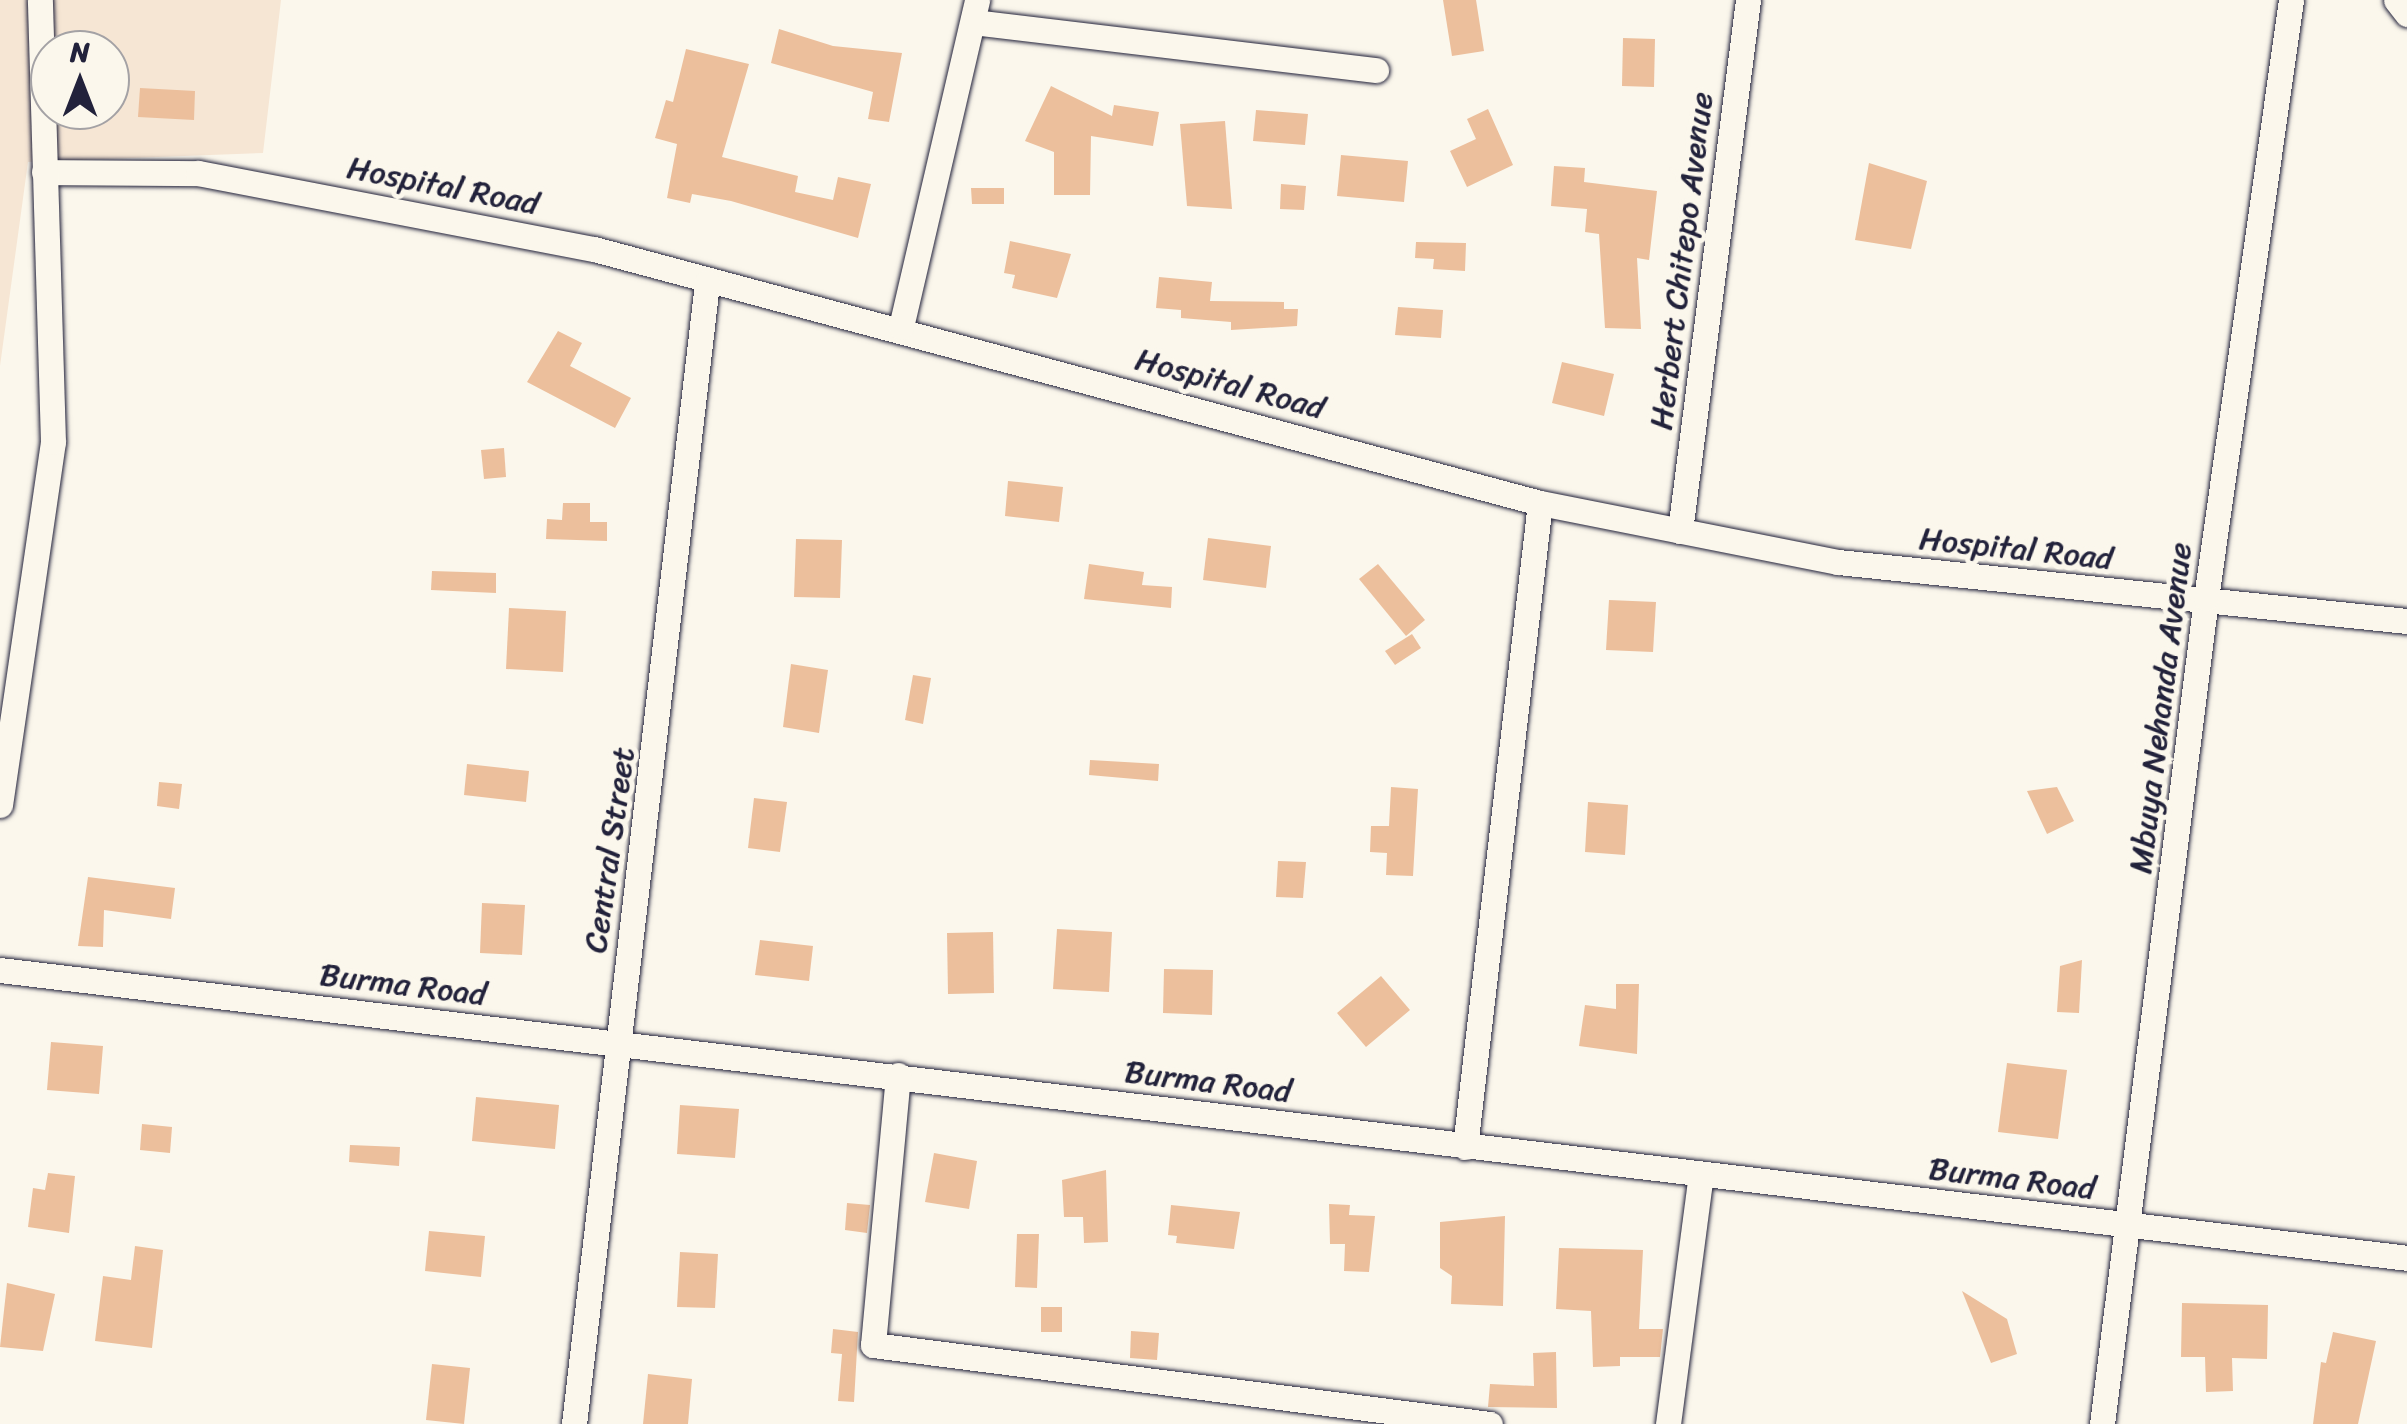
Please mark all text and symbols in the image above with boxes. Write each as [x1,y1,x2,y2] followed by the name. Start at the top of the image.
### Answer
[70,27,90,76] text: N
[30,30,130,130] north arrow
[1642,90,1722,432] street label: Herbert Chitepo Avenue
[344,149,542,223] street label: Hospital Road
[1131,340,1329,428] street label: Hospital Road
[1917,520,2115,578] street label: Hospital Road
[2122,540,2200,876] street label: Mbuya Nehanda Avenue
[577,745,643,955] street label: Central Street
[317,956,489,1014] street label: Burma Road
[1122,1053,1294,1111] street label: Burma Road
[1926,1150,2098,1208] street label: Burma Road

